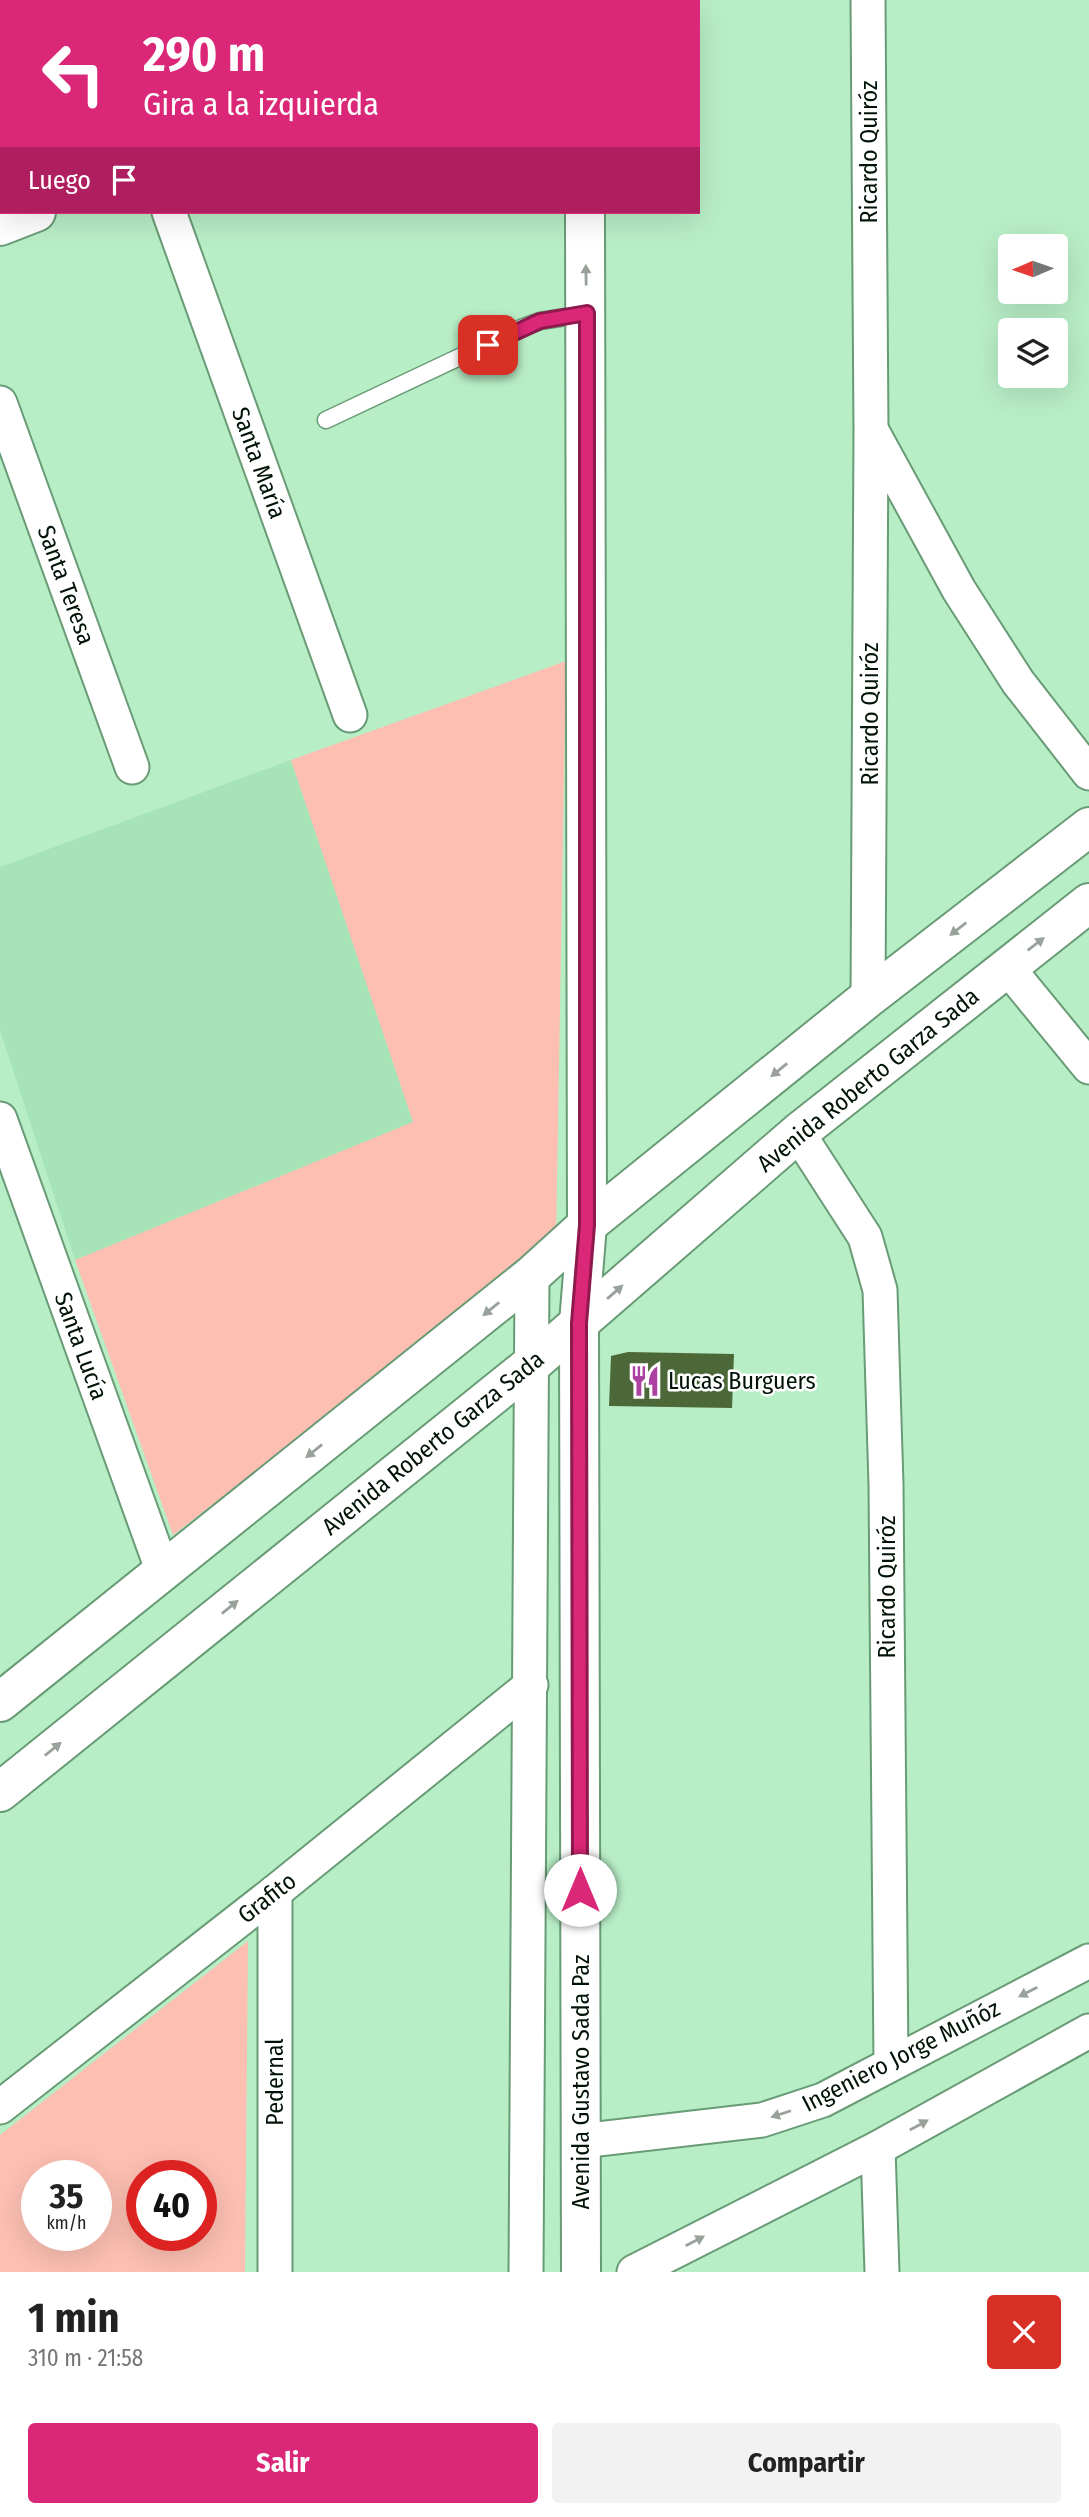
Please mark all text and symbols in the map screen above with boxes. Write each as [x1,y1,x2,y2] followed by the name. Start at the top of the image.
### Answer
[143,25,265,84] text: 290 m
[28,28,119,119] icon: left
[855,80,883,224] street label: Ricardo Quiróz
[143,85,379,123] text: Gira a la izquierda
[105,161,143,199] icon: arrive
[28,165,91,196] text: Luego
[998,234,1068,304] north arrow
[998,234,1068,388] map controls
[581,264,592,286] one-way arrow
[458,315,518,375] pin
[998,318,1068,388] button: layers
[469,326,507,364] icon: arrive
[226,404,292,522] street label: Santa María
[32,522,100,648] street label: Santa Teresa
[856,642,884,786] street label: Ricardo Quiróz
[949,921,967,936] one-way arrow
[1027,938,1045,952] one-way arrow
[752,982,984,1178] street label: Avenida Roberto Garza Sada
[771,1062,788,1077] one-way arrow
[606,1284,624,1300] one-way arrow
[49,1288,113,1404] street label: Santa Lucía
[482,1301,500,1316] one-way arrow
[317,1345,549,1541] street label: Avenida Roberto Garza Sada
[628,1364,662,1398] restaurant icon: Lucas Burguers
[668,1367,816,1395] place label: Lucas Burguers
[305,1443,322,1458] one-way arrow
[873,1515,901,1659] street label: Ricardo Quiróz
[221,1599,239,1614] one-way arrow
[44,1742,62,1757] one-way arrow
[543,1853,617,1927] position arrow
[232,1867,302,1929] street label: Grafito
[567,1955,595,2209] street label: Avenida Gustavo Sada Paz
[1018,1986,1038,1998] one-way arrow
[798,1994,1004,2118] street label: Ingeniero Jorge Muñóz
[261,2038,289,2126] street label: Pedernal
[770,2109,791,2120] one-way arrow
[909,2119,929,2131] one-way arrow
[126,2160,217,2251] speed limit sign: 40
[50,2175,83,2217] text: 35
[46,2212,87,2234] text: km/h
[685,2235,705,2247] one-way arrow
[28,2293,119,2343] text: 1 min
[987,2295,1061,2369] button: close
[28,2344,143,2372] text: 310 m · 21:58
[28,2423,538,2503] button: Salir
[552,2423,1061,2503] button: Compartir

